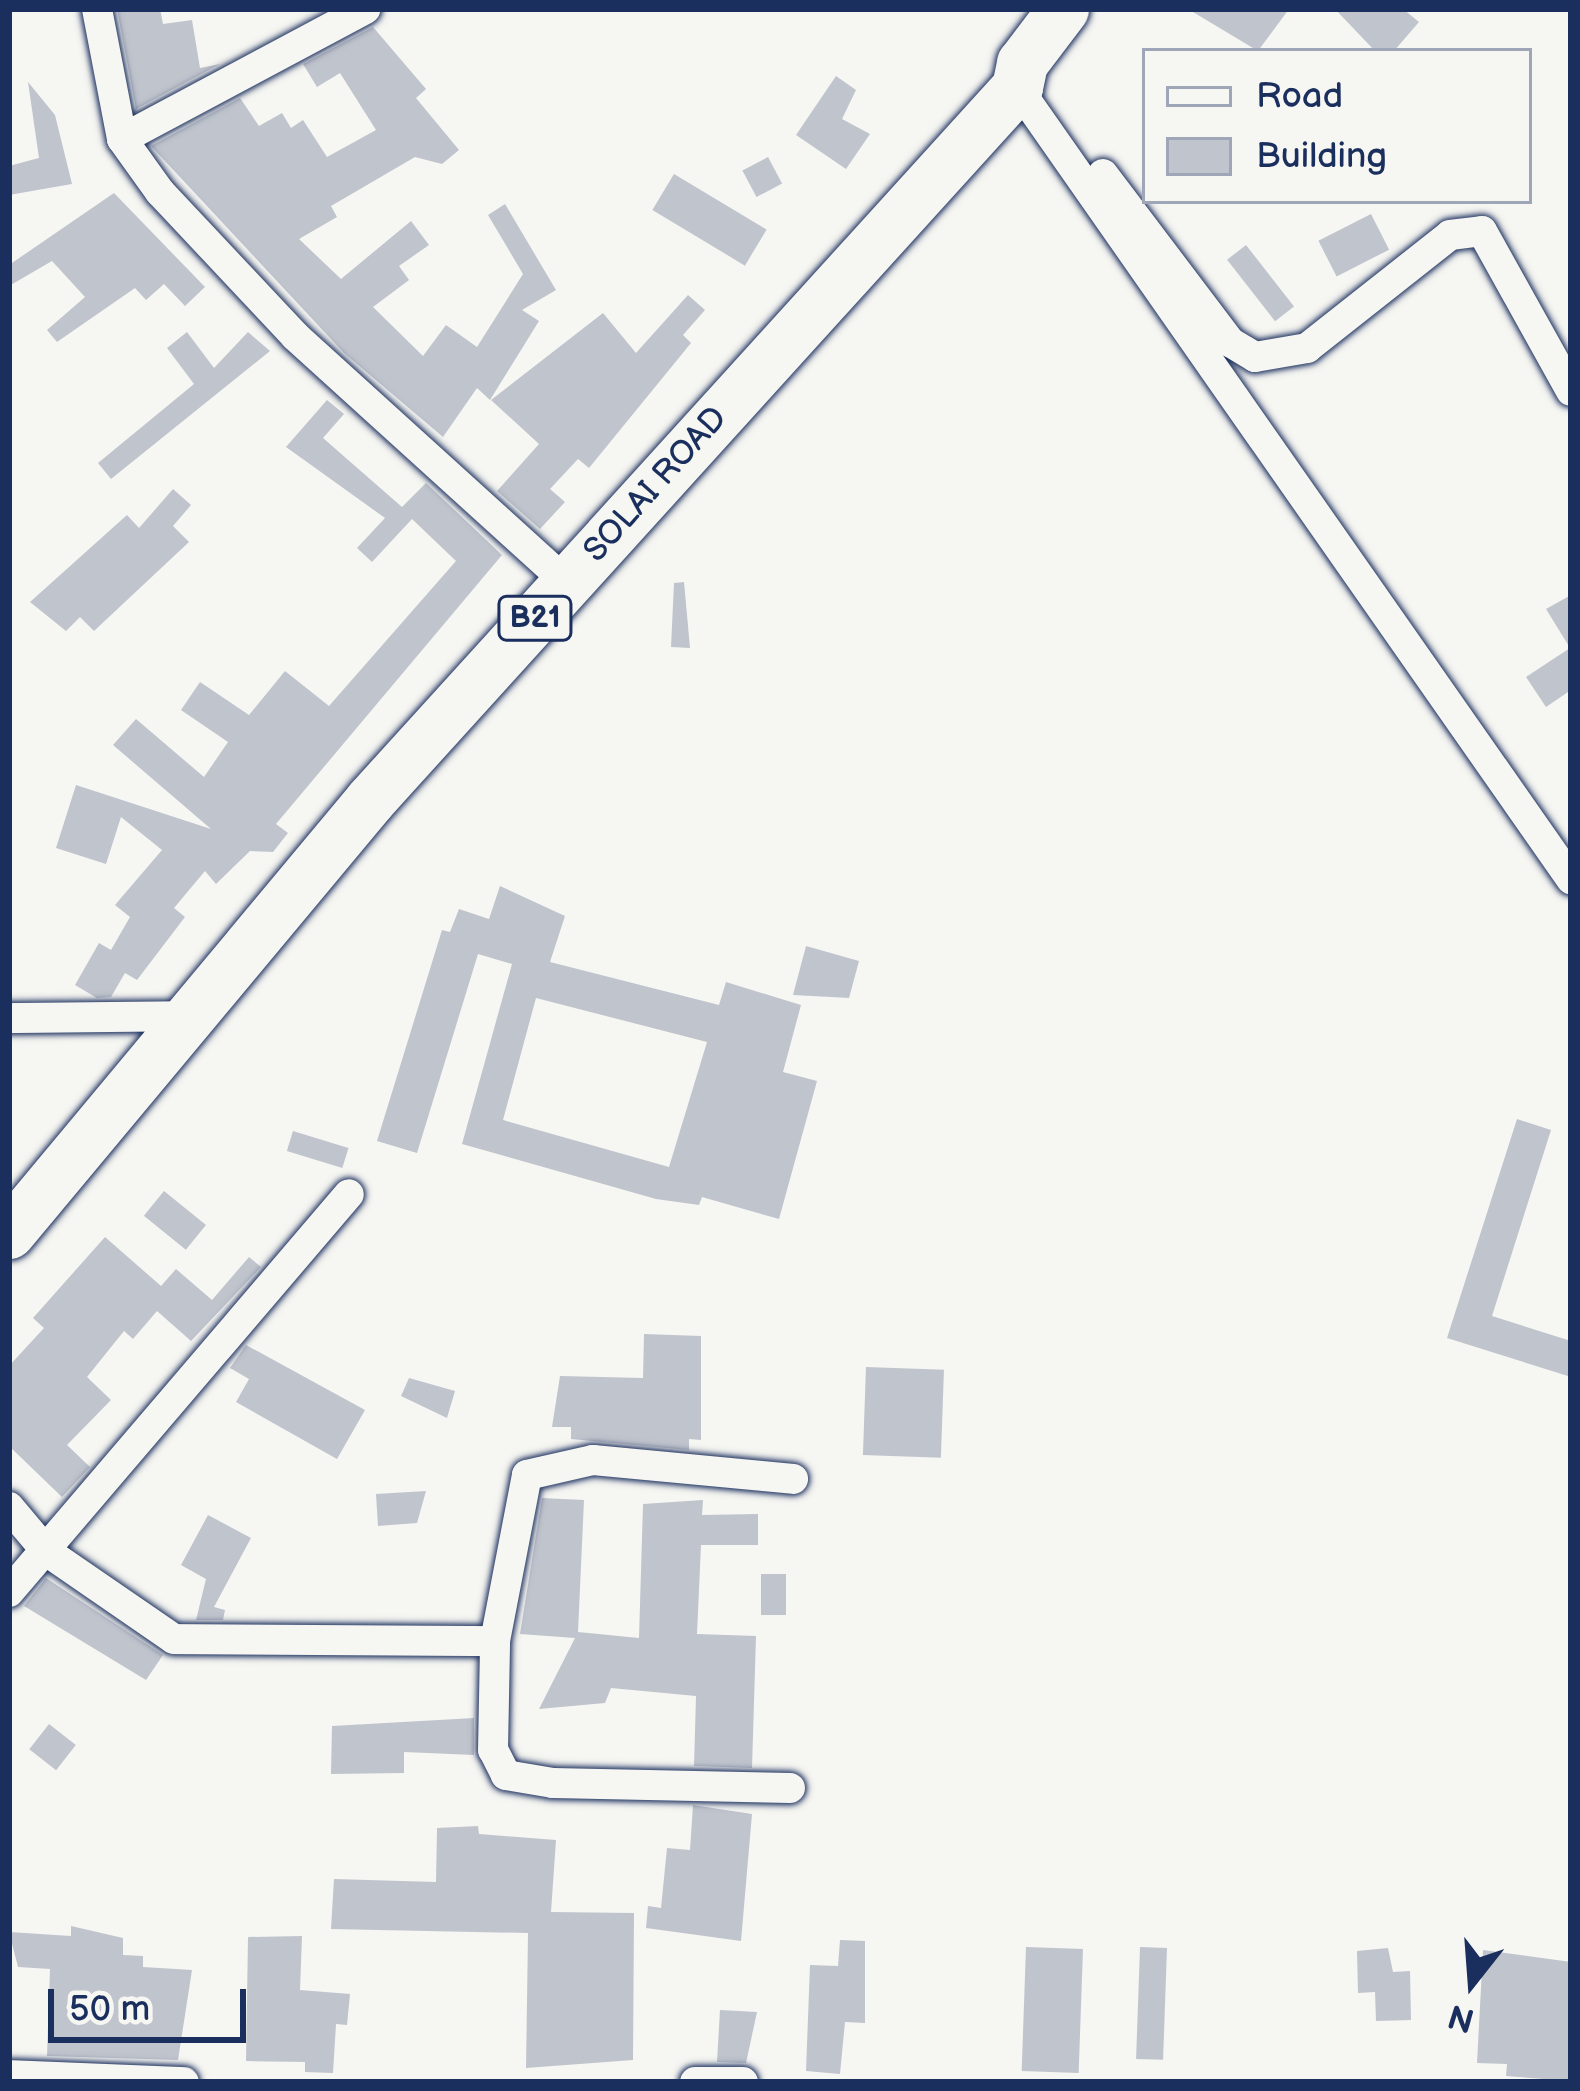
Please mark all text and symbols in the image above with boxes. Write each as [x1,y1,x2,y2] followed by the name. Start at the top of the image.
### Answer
[1142,48,1532,204] legend
[1256,75,1343,118] text: Road
[1256,135,1387,178] text: Building
[576,399,736,571] street label: SOLAI ROAD
[496,594,574,642] road number: B21
[1412,1923,1532,2043] north arrow
[54,1965,252,2039] scale bar
[69,1988,150,2031] text: 50 m
[1444,1995,1479,2040] text: N

